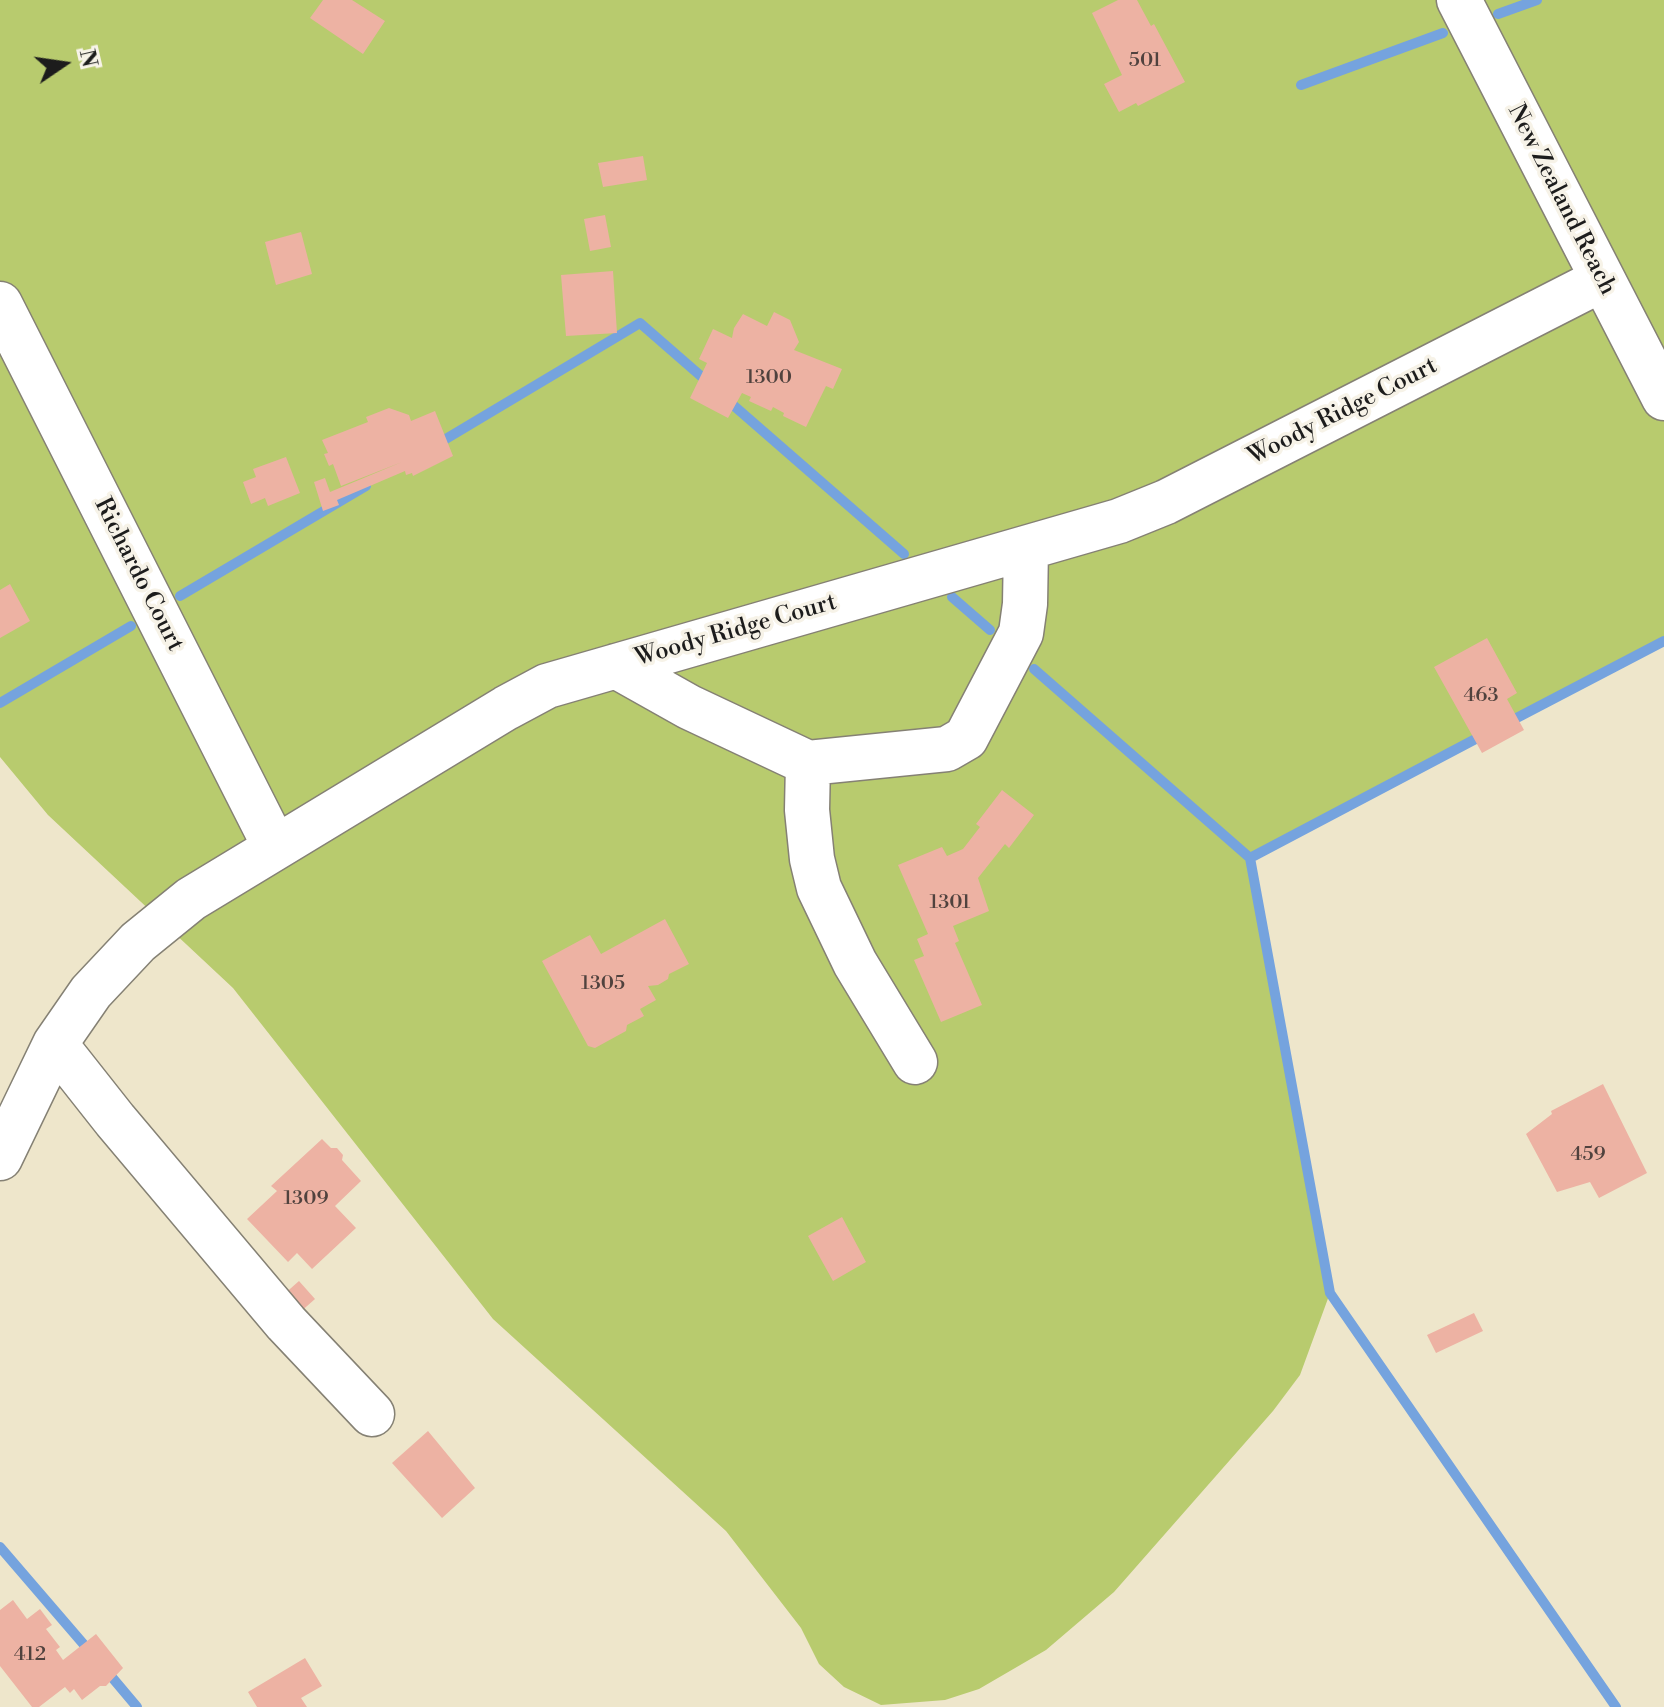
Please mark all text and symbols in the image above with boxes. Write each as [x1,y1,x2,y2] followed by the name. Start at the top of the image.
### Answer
[24,24,104,104] north arrow
[73,47,103,70] text: N
[1129,49,1161,73] house number: 501
[1501,100,1621,300] street label: New Zealand Reach
[1244,352,1442,472] street label: Woody Ridge Court
[746,366,792,390] house number: 1300
[87,493,189,657] street label: Richardo Court
[632,588,840,674] street label: Woody Ridge Court
[1463,684,1499,708] house number: 463
[930,891,970,915] house number: 1301
[581,972,625,996] house number: 1305
[1570,1143,1606,1167] house number: 459
[283,1187,329,1211] house number: 1309
[14,1643,46,1667] house number: 412

